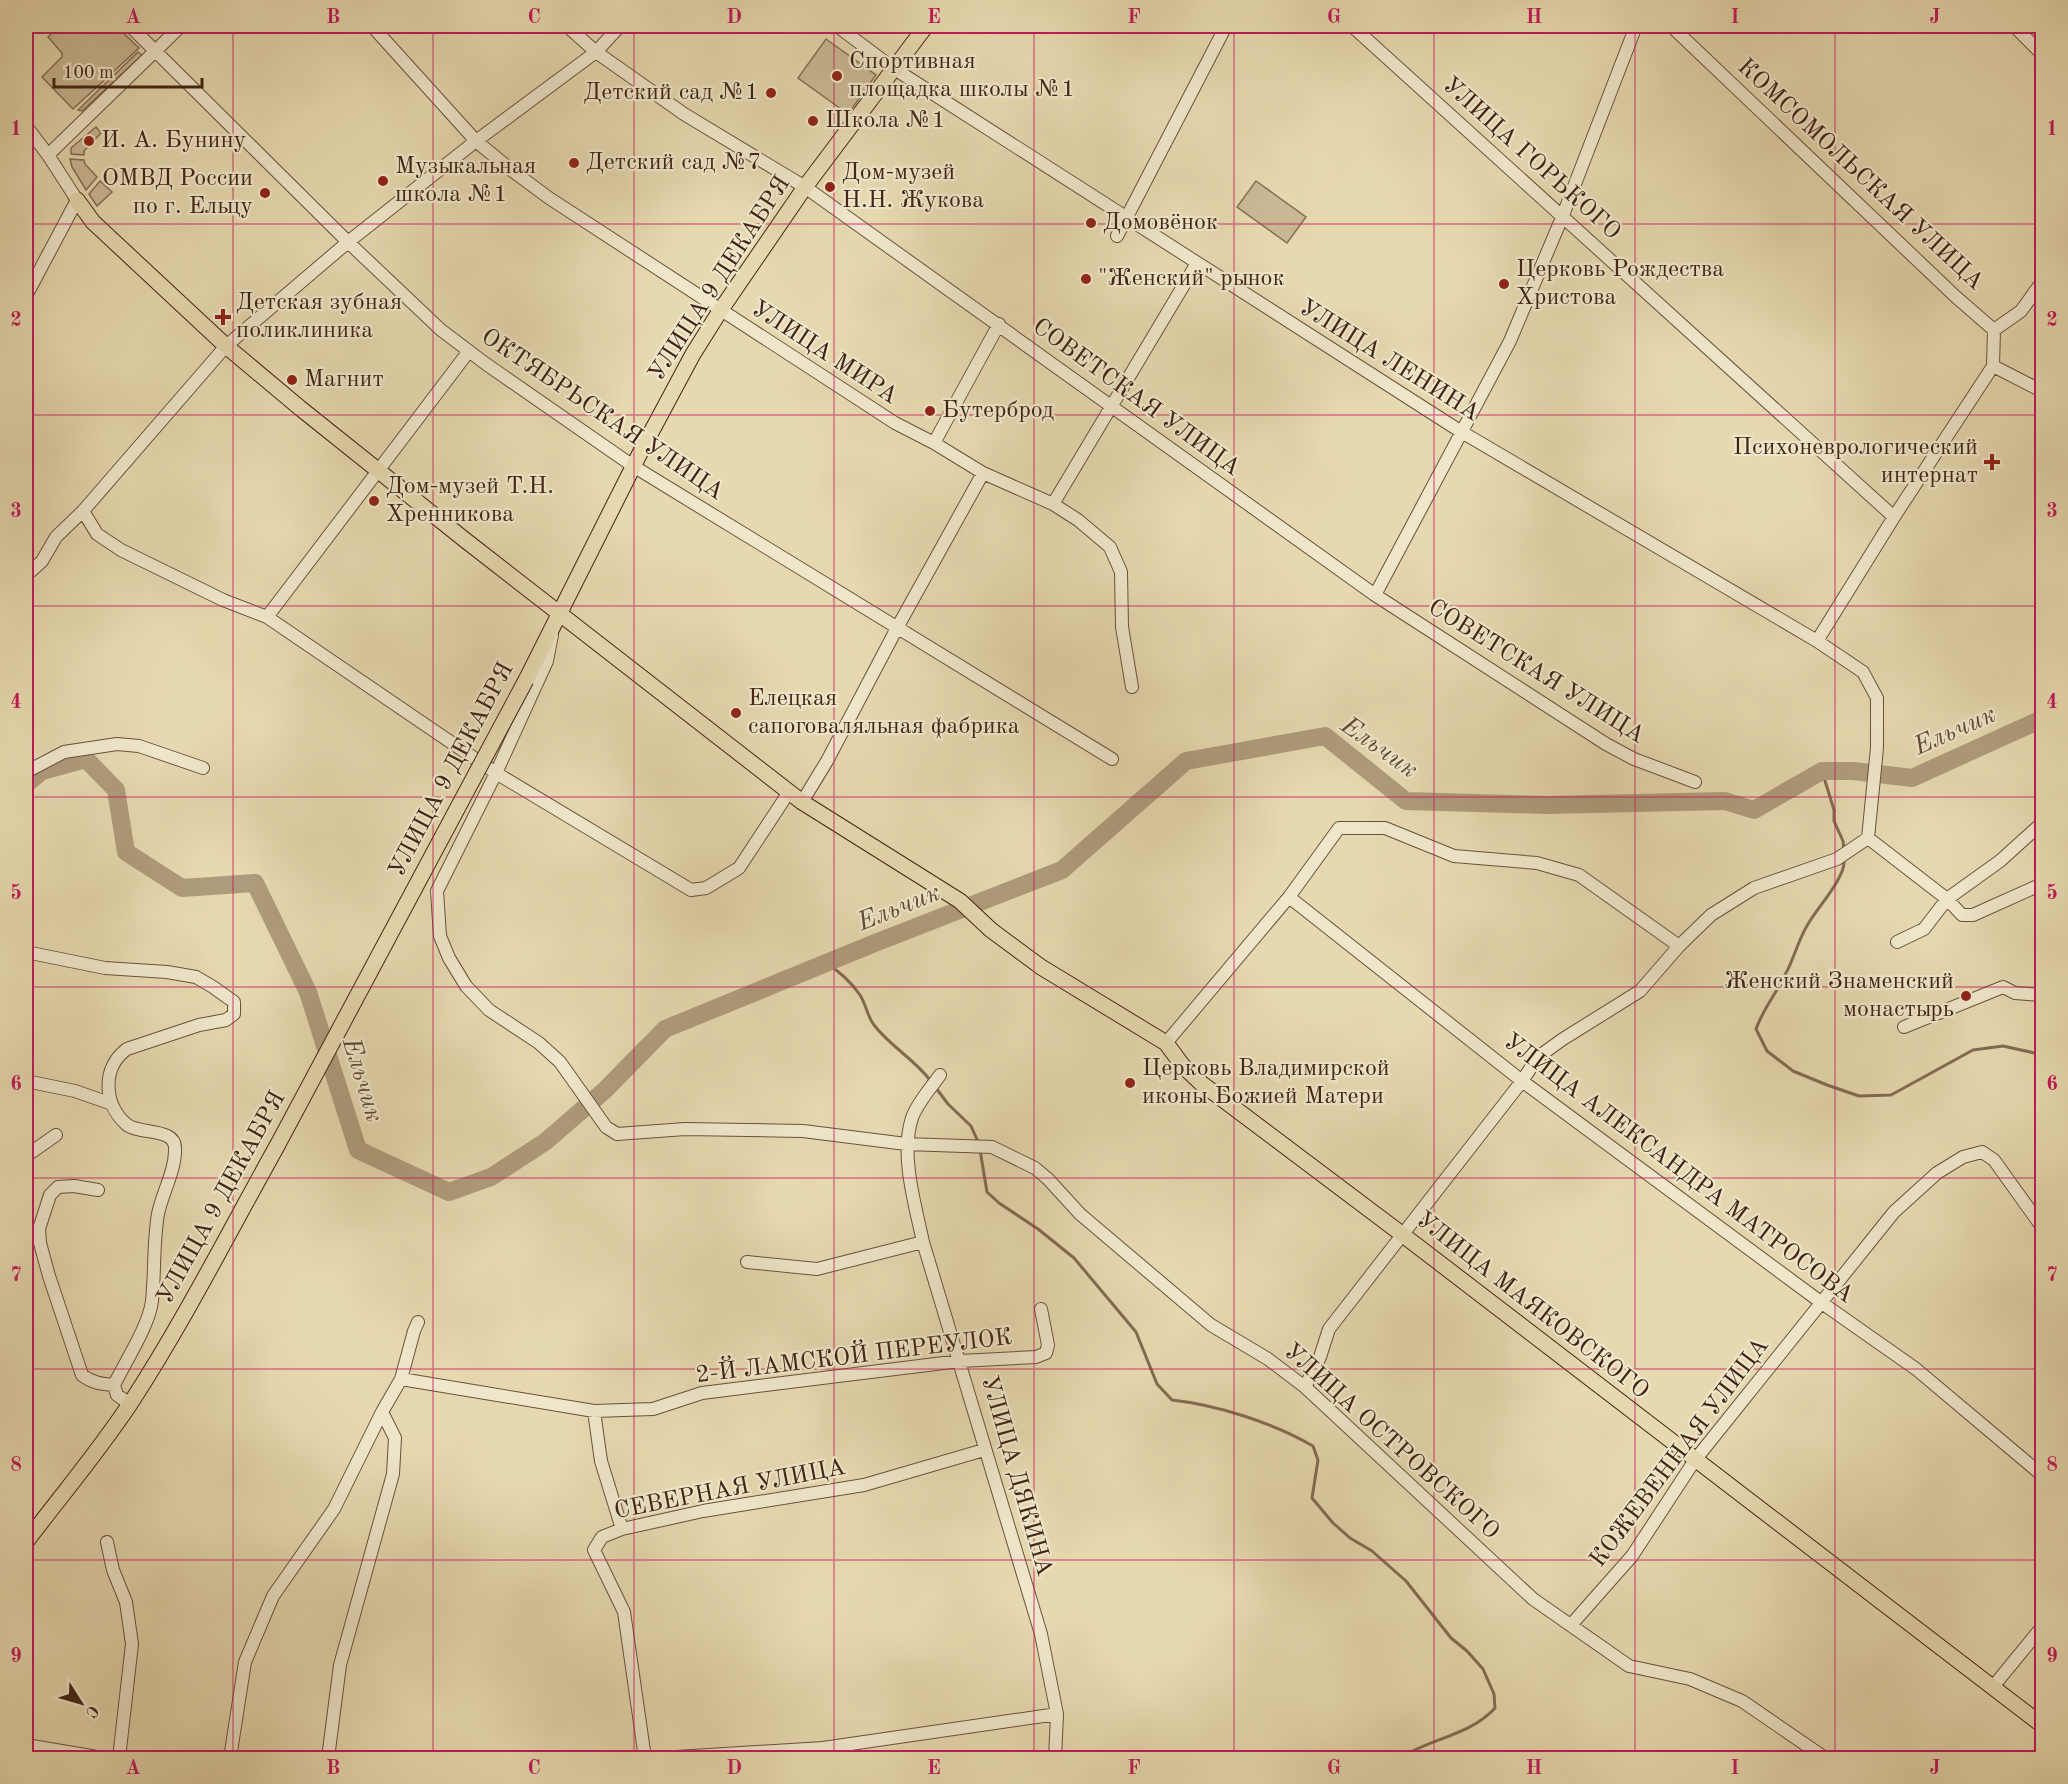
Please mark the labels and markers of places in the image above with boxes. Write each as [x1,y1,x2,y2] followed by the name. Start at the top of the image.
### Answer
[849,50,1075,102] place label: Спортивная площадка школы №1
[830,69,844,83] marker: Спортивная площадка школы №1
[583,81,759,105] place label: Детский сад №1
[764,86,778,100] marker: Детский сад №1
[825,109,946,133] place label: Школа №1
[806,114,820,128] marker: Школа №1
[101,129,247,153] place label: И. А. Бунину
[82,134,96,148] marker: И. А. Бунину
[586,151,762,175] place label: Детский сад №7
[395,155,536,207] place label: Музыкальная школа №1
[567,156,581,170] marker: Детский сад №7
[842,161,984,213] place label: Дом-музей Н.Н. Жукова
[102,167,253,219] place label: ОМВД России по г. Ельцу
[376,174,390,188] marker: Музыкальная школа №1
[823,180,837,194] marker: Дом-музей Н.Н. Жукова
[258,186,272,200] marker: ОМВД России по г. Ельцу
[1103,211,1218,235] place label: Домовёнок
[1084,216,1098,230] marker: Домовёнок
[1516,258,1724,310] place label: Церковь Рождества Христова
[1098,267,1284,291] place label: "Женский" рынок
[1079,272,1093,286] marker: "Женский" рынок
[1497,277,1511,291] marker: Церковь Рождества Христова
[236,291,402,343] place label: Детская зубная поликлиника
[214,308,232,326] marker: Детская зубная поликлиника
[304,368,384,392] place label: Магнит
[285,373,299,387] marker: Магнит
[942,399,1054,423] place label: Бутерброд
[923,404,937,418] marker: Бутерброд
[1733,436,1978,488] place label: Психоневрологический интернат
[1983,453,2001,471] marker: Психоневрологический интернат
[386,475,554,527] place label: Дом-музей Т.Н. Хренникова
[367,494,381,508] marker: Дом-музей Т.Н. Хренникова
[748,687,1020,739] place label: Елецкая сапоговаляльная фабрика
[729,706,743,720] marker: Елецкая сапоговаляльная фабрика
[1724,970,1954,1022] place label: Женский Знаменский монастырь
[1959,989,1973,1003] marker: Женский Знаменский монастырь
[1142,1057,1390,1109] place label: Церковь Владимирской иконы Божией Матери
[1123,1076,1137,1090] marker: Церковь Владимирской иконы Божией Матери

